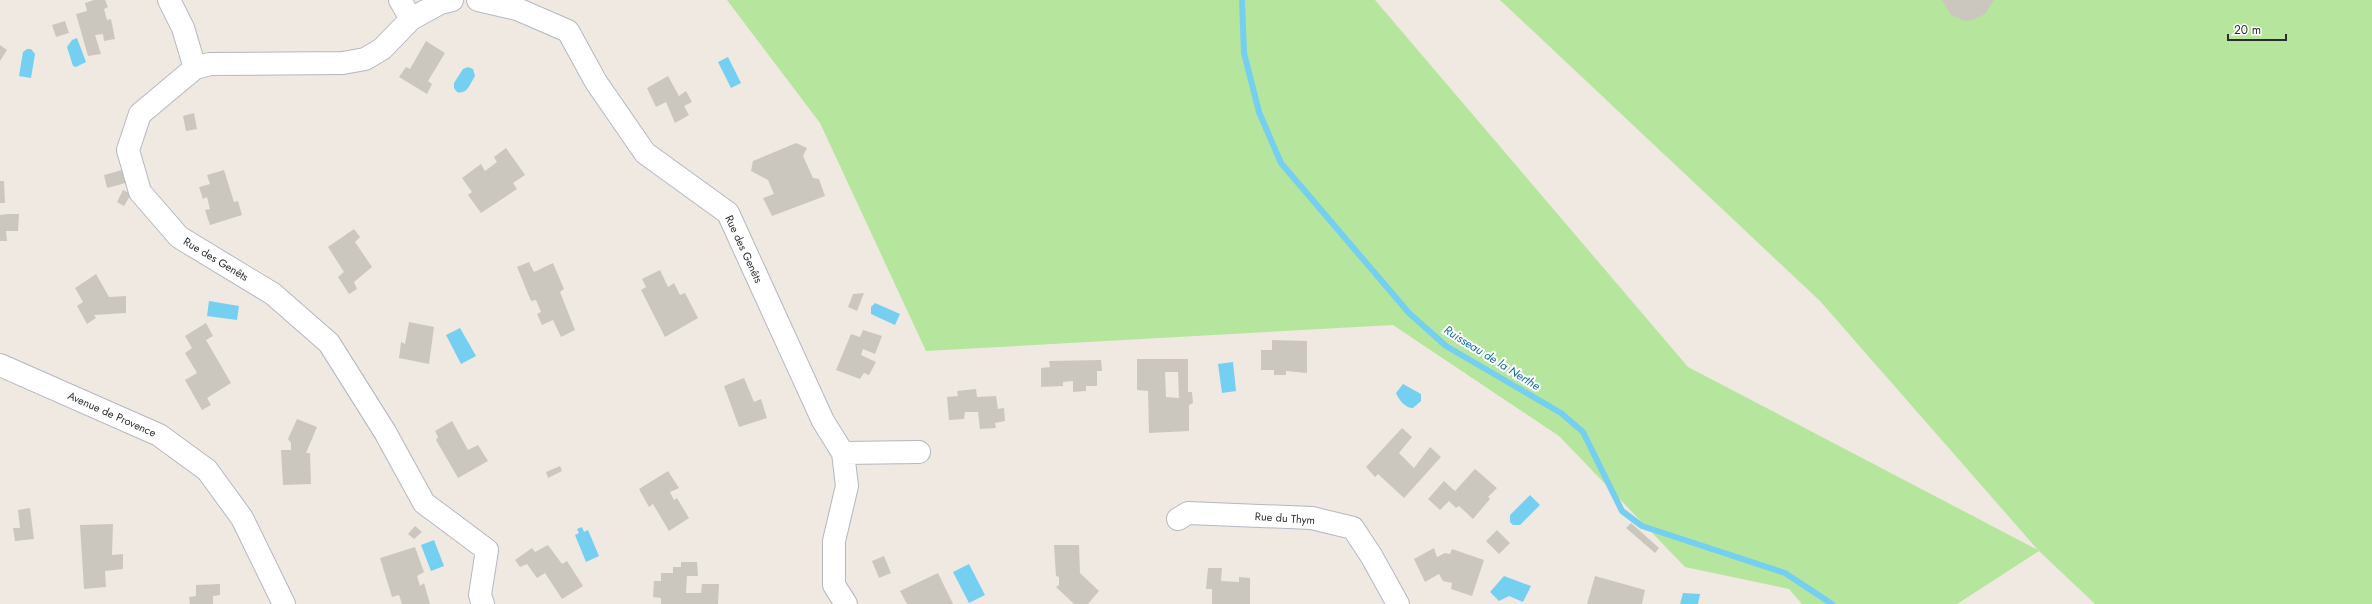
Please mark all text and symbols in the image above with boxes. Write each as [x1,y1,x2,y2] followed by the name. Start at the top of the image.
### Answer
[2228,16,2286,42] scale bar
[2234,21,2261,39] text: 20 m
[721,212,767,286] street label: Rue des Genêts
[180,233,252,285] street label: Rue des Genêts
[1440,321,1544,395] water label: Ruisseau de la Nerthe
[65,387,159,441] street label: Avenue de Provence
[1254,508,1316,528] street label: Rue du Thym

